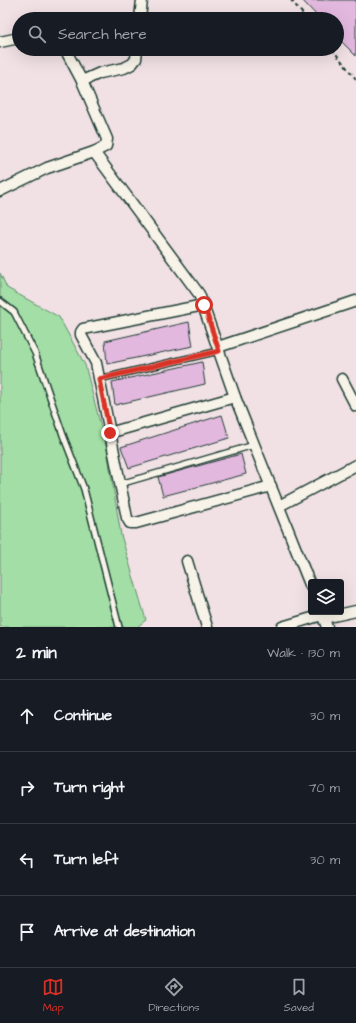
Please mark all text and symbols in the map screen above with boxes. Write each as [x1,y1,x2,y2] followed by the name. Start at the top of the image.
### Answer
[12,12,344,56] search box
[26,23,48,45] icon: search
[58,24,147,45] text: Search here
[195,296,213,314] route start
[101,424,119,442] route end
[308,579,344,615] map controls
[308,579,344,615] button: layers
[16,641,57,665] text: 2 min
[267,644,340,662] text: Walk · 130 m
[16,705,38,727] icon: ahead
[54,705,112,726] text: Continue
[310,707,340,725] text: 30 m
[16,777,38,799] icon: right
[54,777,125,798] text: Turn right
[308,779,340,797] text: 70 m
[16,849,38,871] icon: left
[54,849,118,870] text: Turn left
[310,851,340,869] text: 30 m
[16,921,38,943] icon: arrive
[54,921,195,942] text: Arrive at destination
[42,976,64,1015] tab: Map
[148,976,200,1015] tab: Directions
[284,976,314,1015] tab: Saved

